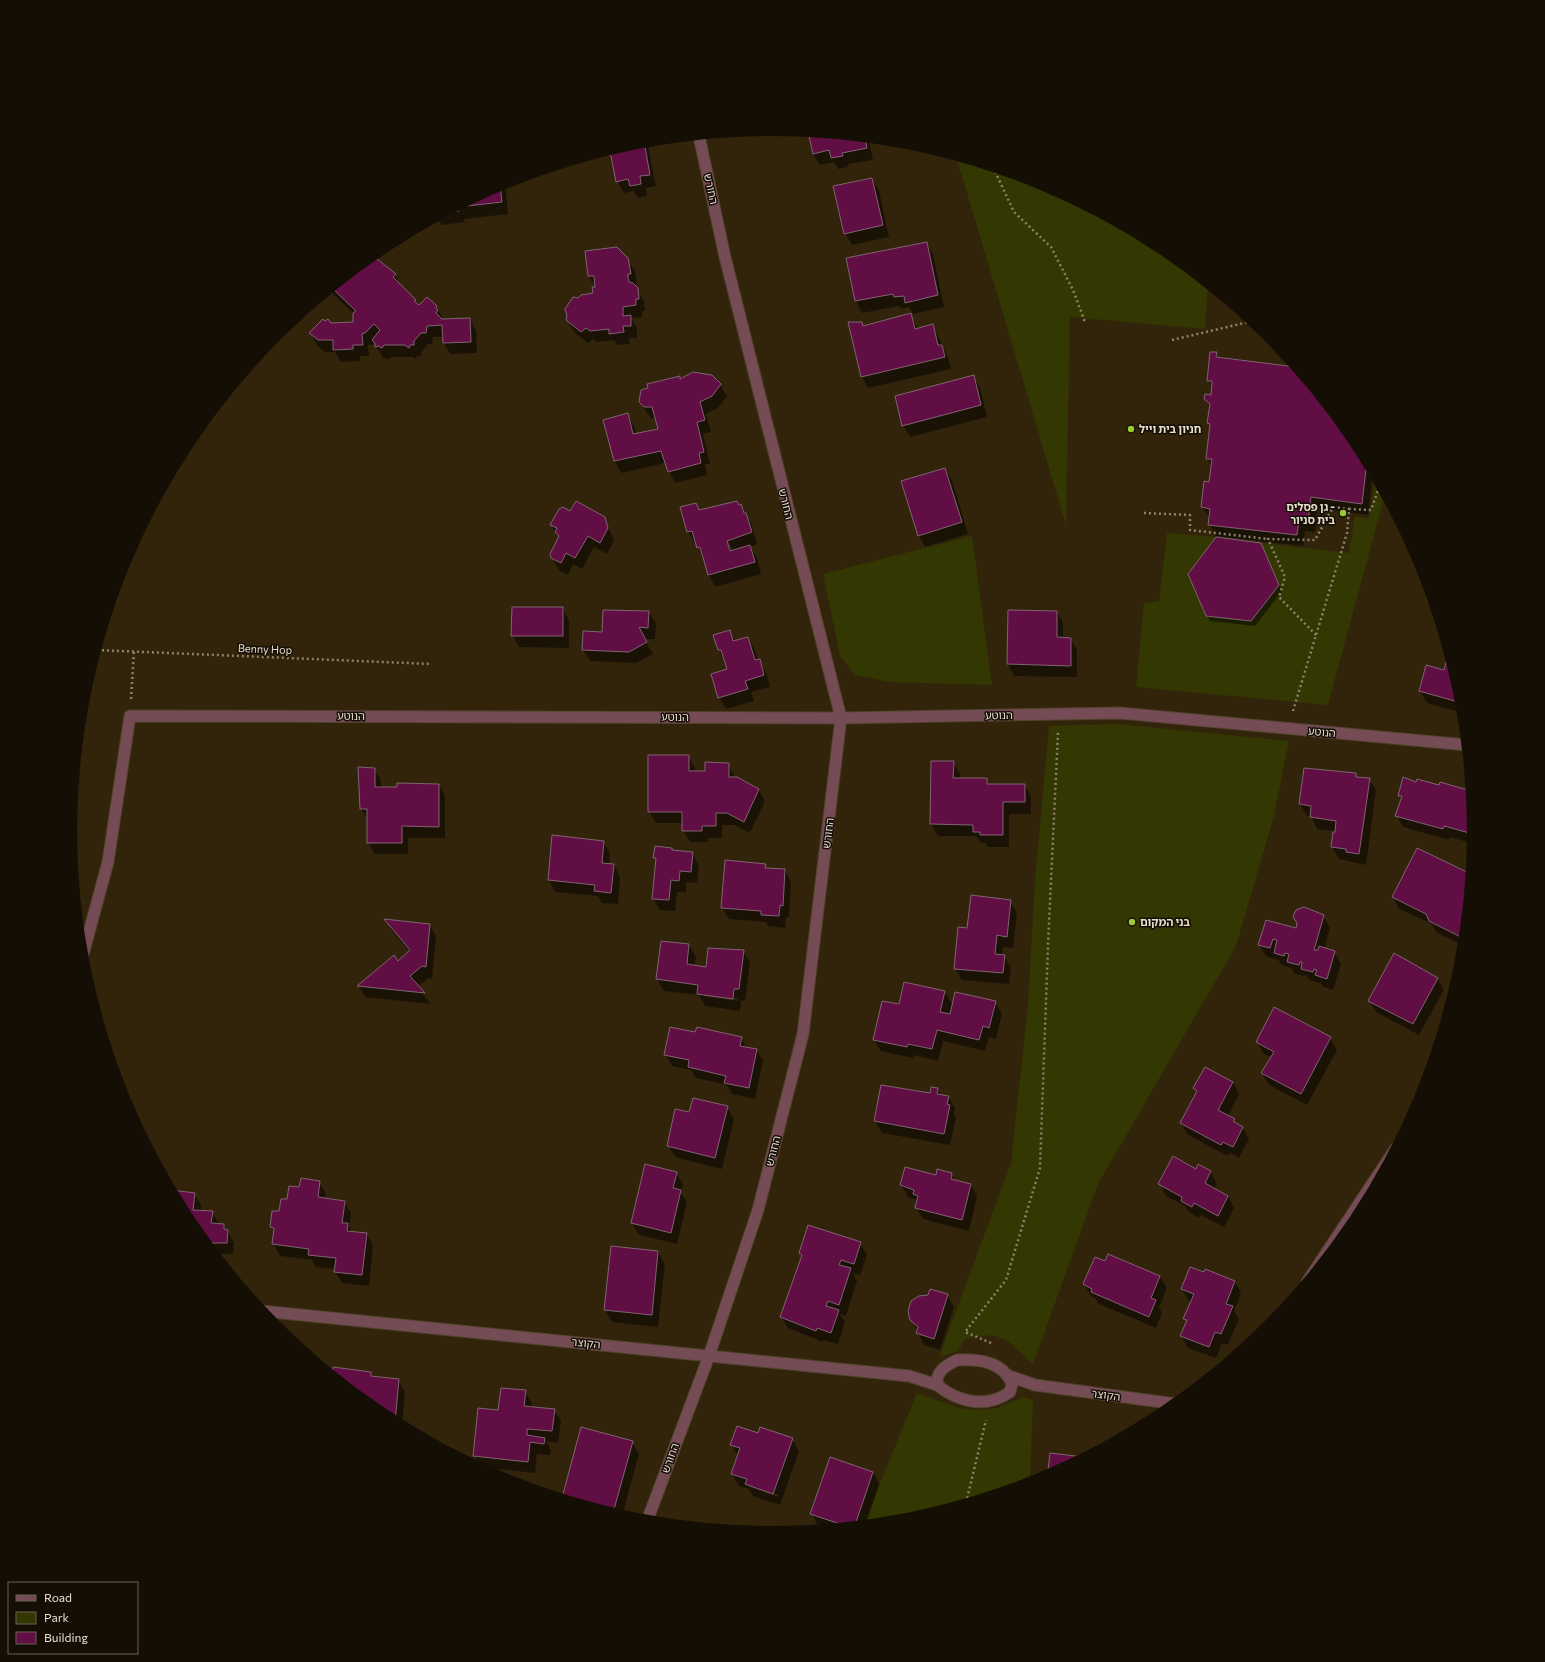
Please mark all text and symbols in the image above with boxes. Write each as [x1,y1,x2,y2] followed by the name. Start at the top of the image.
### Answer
[702,172,721,206] street label: החורש
[1139,422,1201,435] place label: חניון בית וייל
[1126,424,1136,434] marker: חניון בית וייל
[776,487,797,521] street label: החורש
[1286,500,1335,526] place label: גן פסלים - בית סניור
[1338,508,1348,518] marker: גן פסלים - בית סניור
[238,641,292,656] street label: Benny Hop
[985,708,1013,721] street label: הנוטע
[337,709,365,722] street label: הנוטע
[661,710,689,723] street label: הנוטע
[1308,724,1337,739] street label: הנוטע
[819,817,836,849] street label: החורש
[1140,915,1190,928] place label: בני המקום
[1127,917,1137,927] marker: בני המקום
[762,1134,783,1168] street label: החורש
[571,1335,601,1350] street label: הקוצר
[1091,1386,1121,1403] street label: הקוצר
[658,1441,681,1475] street label: החורש
[8,1582,138,1654] legend
[44,1590,72,1604] text: Road
[44,1610,70,1624] text: Park
[44,1630,88,1644] text: Building

